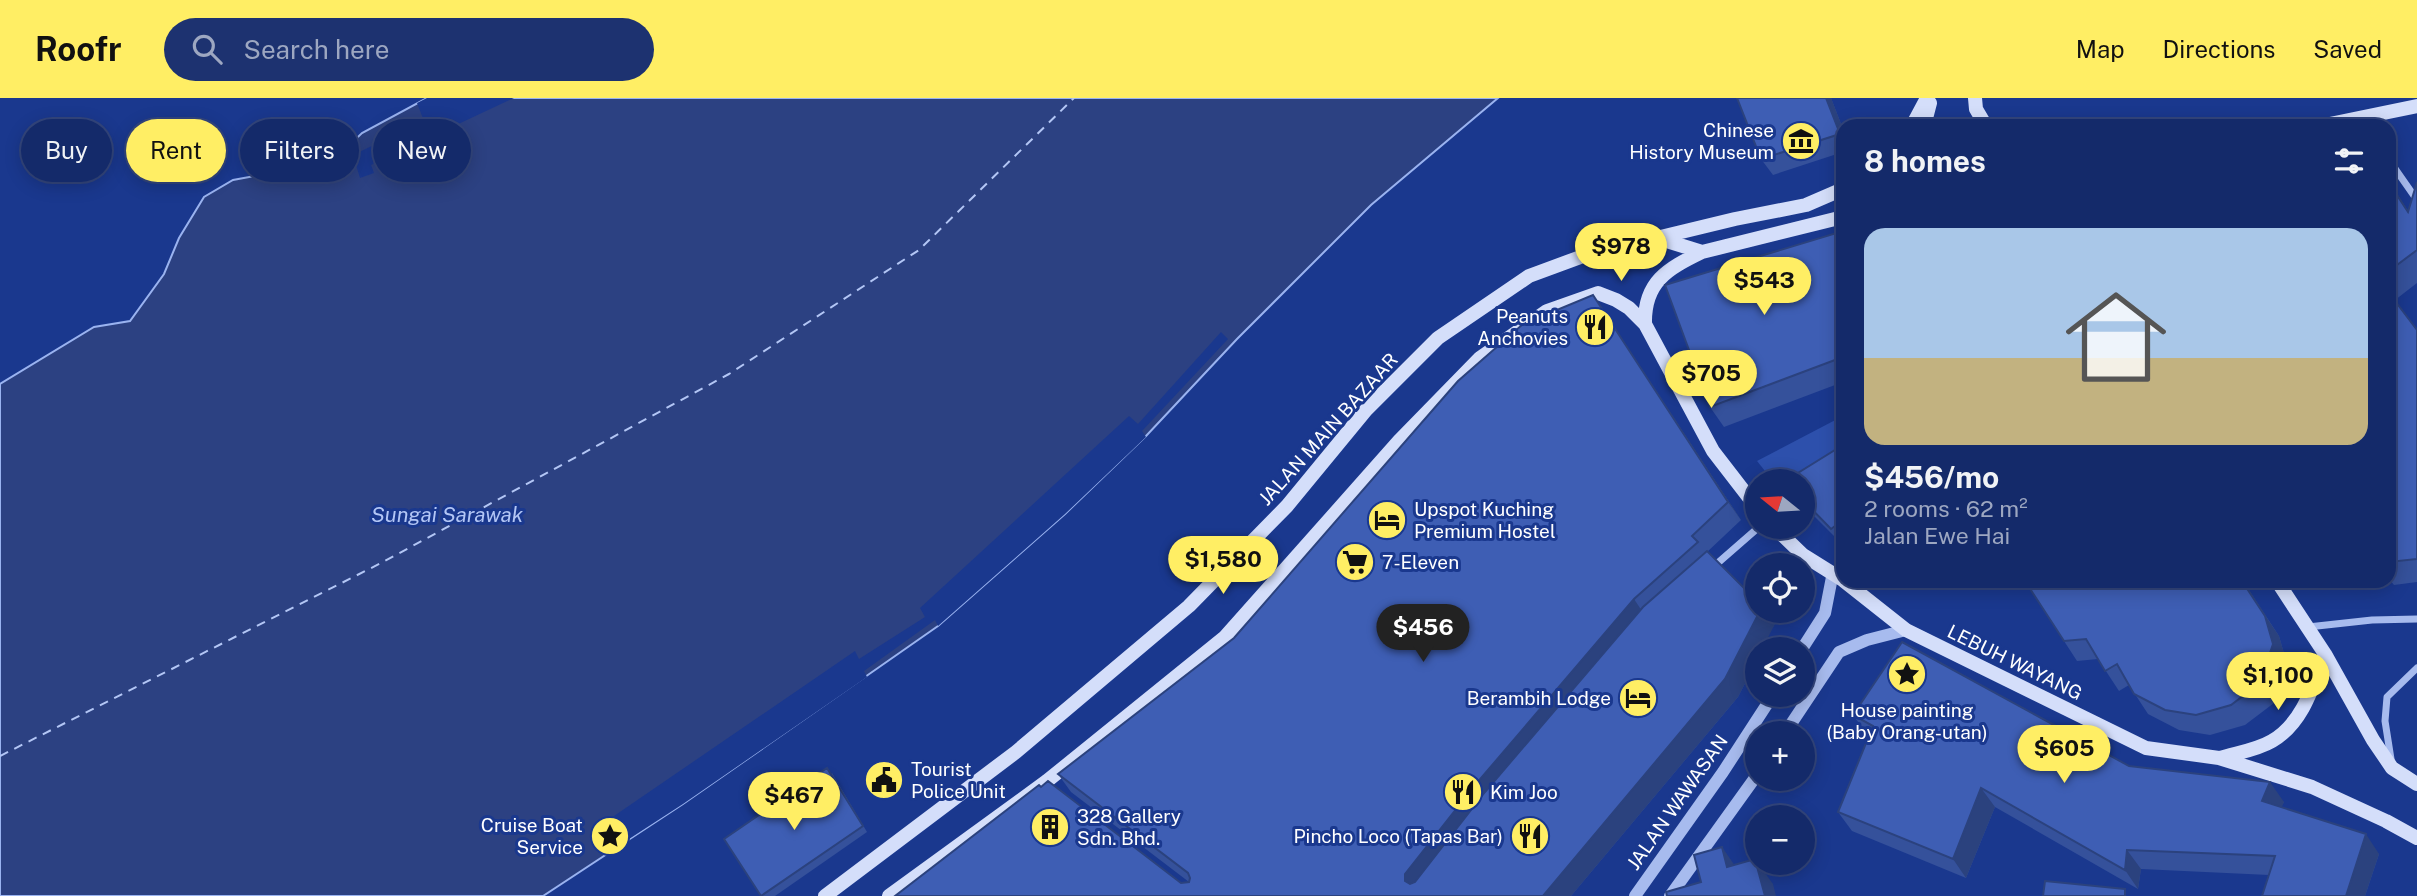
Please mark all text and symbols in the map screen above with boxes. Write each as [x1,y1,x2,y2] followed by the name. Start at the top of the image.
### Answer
[164,18,654,81] search box
[35,30,122,68] text: Roofr
[188,30,226,68] icon: search
[244,34,390,65] text: Search here
[2076,35,2125,63] text: Map
[2163,35,2275,63] text: Directions
[2313,35,2382,63] text: Saved
[21,119,112,182] chip: Buy
[126,119,226,182] chip: Rent
[240,119,359,182] chip: Filters
[373,119,471,182] chip: New
[1629,119,1774,163] place label: Chinese History Museum
[1780,120,1822,162] museum icon: Chinese History Museum
[2330,142,2368,180] icon: filters
[1864,143,1986,179] text: 8 homes
[1580,223,1662,283] pin: $978
[1591,232,1651,259] text: $978
[1723,258,1805,317] pin: $543
[1733,266,1795,293] text: $543
[2053,274,2179,400] icon: home
[1477,305,1568,349] place label: Peanuts Anchovies
[1574,306,1616,348] restaurant icon: Peanuts Anchovies
[1254,348,1402,510] street label: JALAN MAIN BAZAAR
[1670,350,1752,410] pin: $705
[1681,359,1741,386] text: $705
[1864,459,1999,495] text: $456/mo
[1745,469,1815,539] north arrow
[1745,469,1815,875] map controls
[1864,495,2028,522] text: 2 rooms · 62 m²
[1414,498,1556,542] place label: Upspot Kuching Premium Hostel
[1366,499,1408,541] hotel icon: Upspot Kuching Premium Hostel
[371,502,524,527] water label: Sungai Sarawak
[1864,522,2010,549] text: Jalan Ewe Hai
[1166,536,1280,596] pin: $1,580
[1334,541,1376,583] supermarket icon: 7-Eleven
[1184,545,1262,572] text: $1,580
[1382,551,1459,573] place label: 7-Eleven
[1745,553,1815,623] button: locate
[1382,604,1464,664] pin: $456
[1392,613,1454,640] text: $456
[1944,620,2086,704] street label: LEBUH WAYANG
[1745,637,1815,707] button: layers
[2221,652,2335,712] pin: $1,100
[1886,653,1928,695] place icon: House painting (Baby Orang-utan)
[2242,661,2314,688] text: $1,100
[1617,677,1659,719] hotel icon: Berambih Lodge
[1467,687,1611,709] place label: Berambih Lodge
[1826,699,1988,743] place label: House painting (Baby Orang-utan)
[1745,721,1815,791] button: +
[2023,726,2105,785] pin: $605
[1622,730,1732,874] street label: JALAN WAWASAN
[2033,734,2095,761] text: $605
[911,758,1006,802] place label: Tourist Police Unit
[863,759,905,801] public building icon: Tourist Police Unit
[1442,771,1484,813] restaurant icon: Kim Joo
[753,772,835,832] pin: $467
[764,781,824,808] text: $467
[1490,781,1558,803] place label: Kim Joo
[1077,805,1181,849] place label: 328 Gallery Sdn. Bhd.
[1745,805,1815,875] button: −
[1029,806,1071,848] building icon: 328 Gallery Sdn. Bhd.
[481,814,583,858] place label: Cruise Boat Service
[589,815,631,857] place icon: Cruise Boat Service
[1509,815,1551,857] restaurant icon: Pincho Loco (Tapas Bar)
[1293,825,1503,847] place label: Pincho Loco (Tapas Bar)

